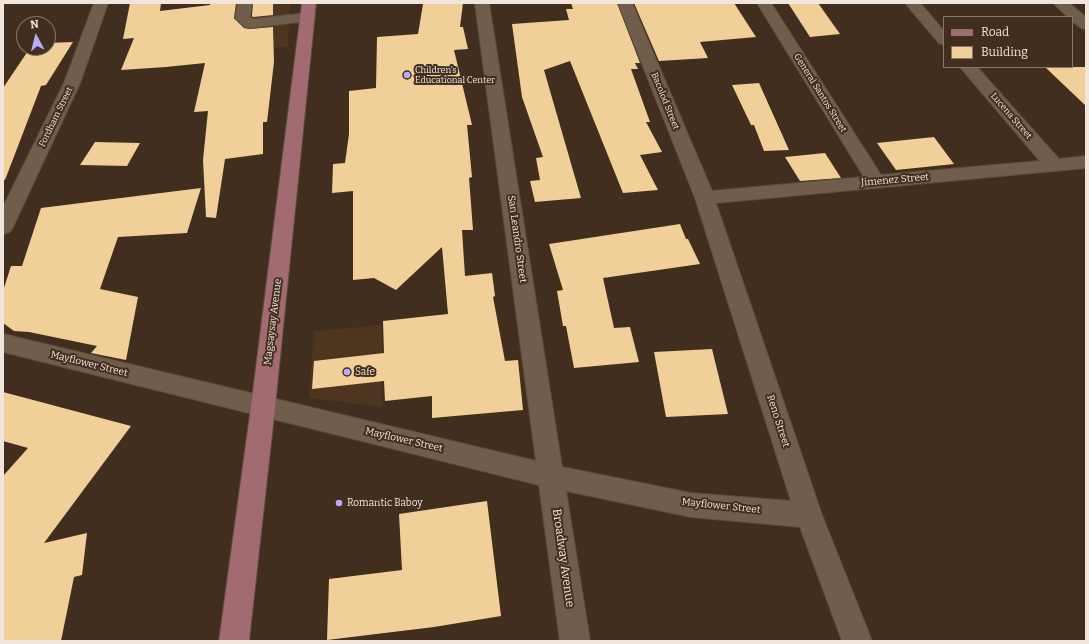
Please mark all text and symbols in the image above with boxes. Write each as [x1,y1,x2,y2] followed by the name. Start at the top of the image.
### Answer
[16,16,56,56] north arrow
[943,16,1073,68] legend
[30,18,40,32] text: N
[981,25,1009,39] text: Road
[981,45,1028,59] text: Building
[791,52,849,134] street label: General Santos Street
[415,65,495,86] place label: Children's Educational Center
[402,70,412,80] marker: Children's Educational Center
[649,71,681,131] street label: Bacolod Street
[37,85,75,149] street label: Fordham Street
[988,91,1034,141] street label: Lucena Street
[861,171,929,189] street label: Jimenez Street
[505,194,529,284] street label: San Leandro Street
[262,278,284,366] street label: Magsaysay Avenue
[49,349,129,379] street label: Mayflower Street
[355,366,375,378] place label: Safe
[342,367,352,377] marker: Safe
[764,393,792,449] street label: Reno Street
[364,425,444,455] street label: Mayflower Street
[681,496,761,516] street label: Mayflower Street
[347,497,422,509] place label: Romantic Baboy
[334,498,344,508] marker: Romantic Baboy
[549,508,577,608] street label: Broadway Avenue

